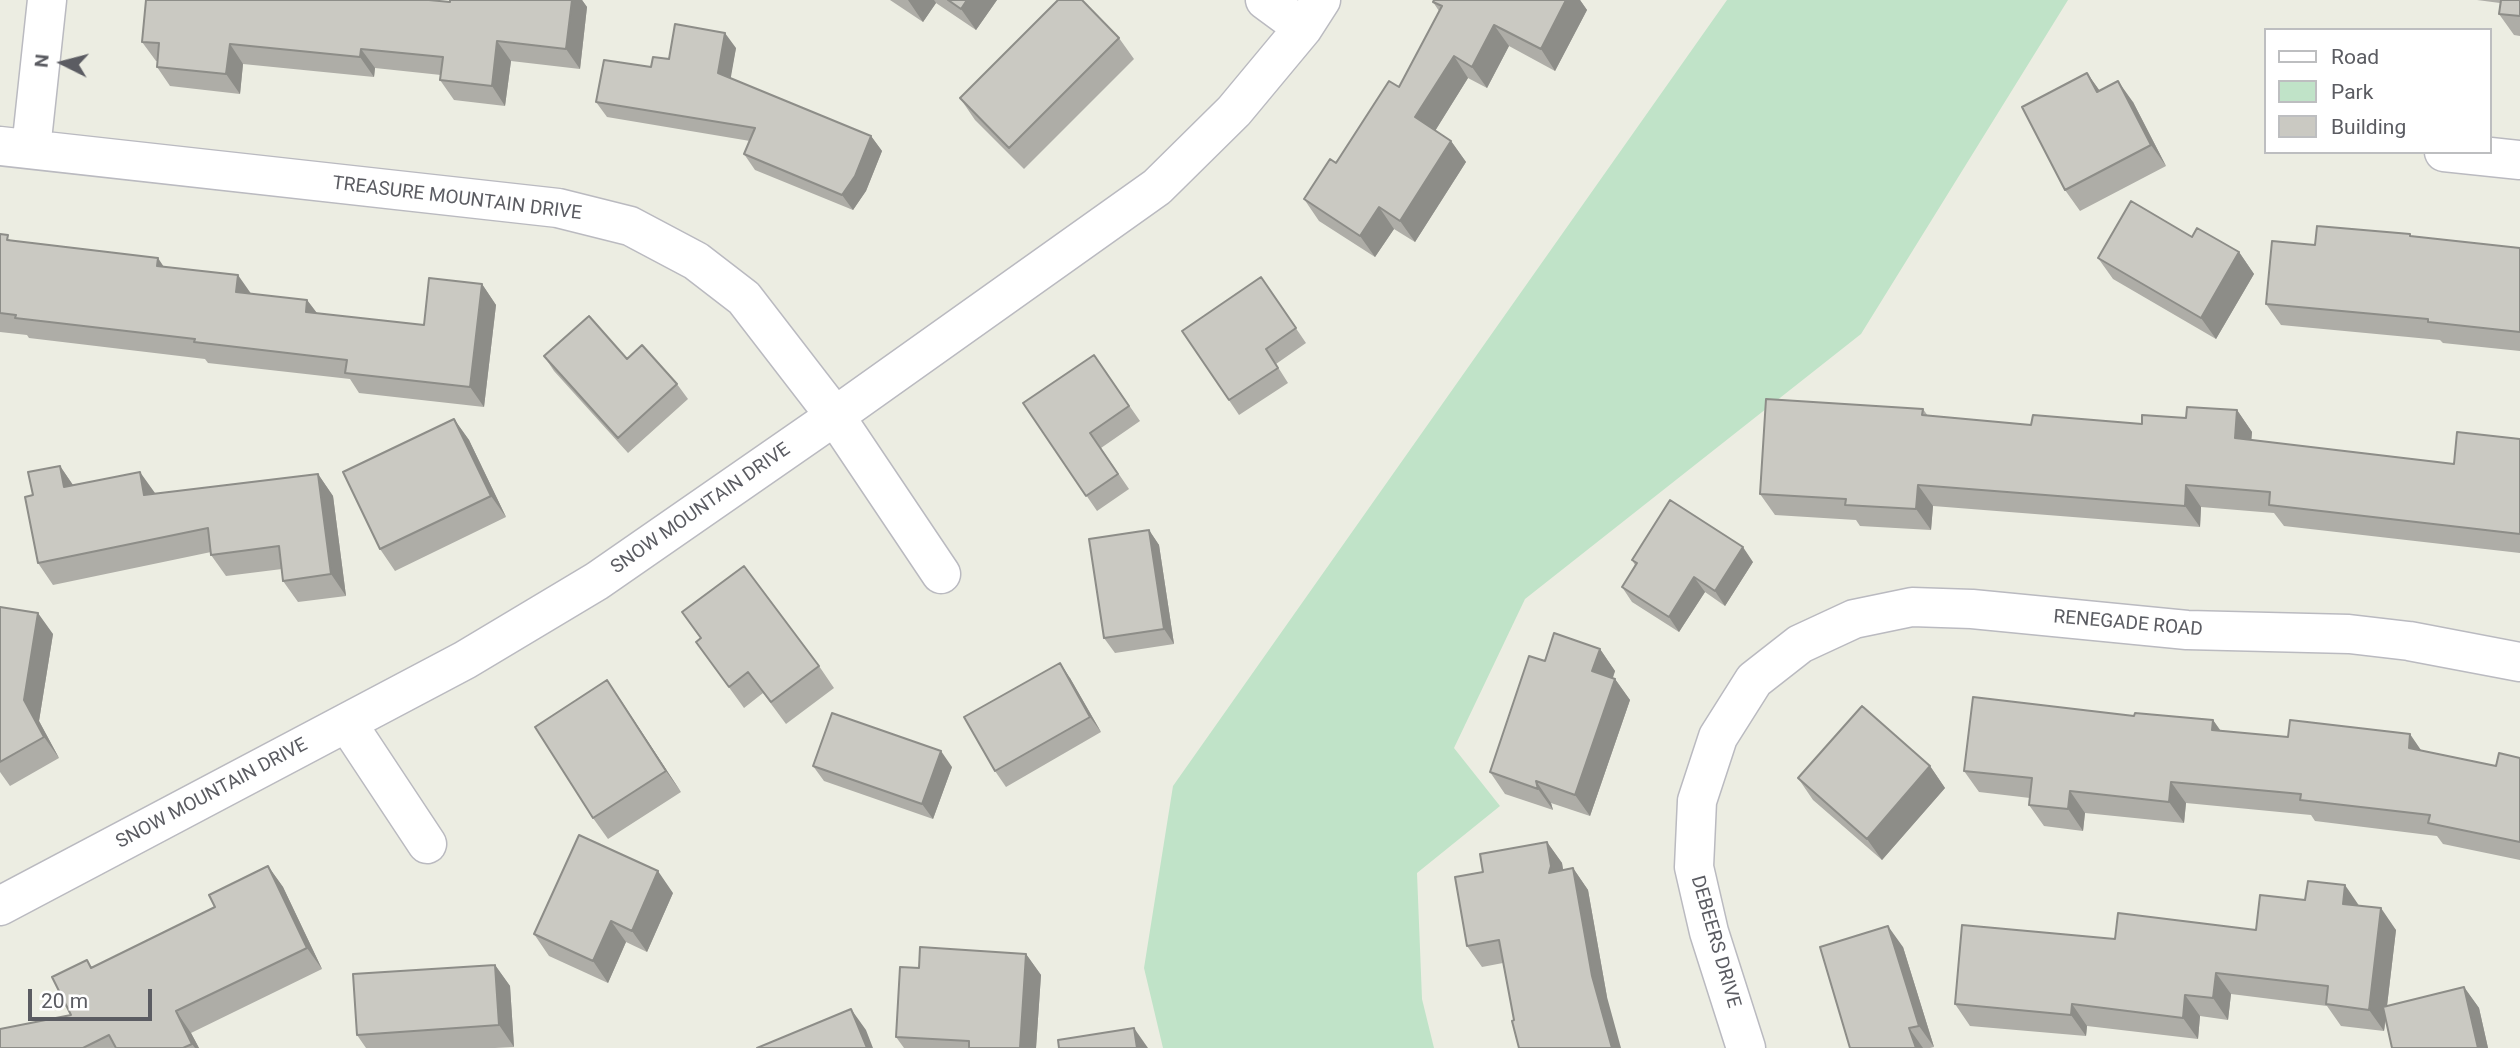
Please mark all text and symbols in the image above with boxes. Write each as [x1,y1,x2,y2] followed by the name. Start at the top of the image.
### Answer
[28,28,98,98] north arrow
[2264,28,2492,154] legend
[2331,45,2379,69] text: Road
[29,53,54,69] text: N
[2331,80,2373,104] text: Park
[2331,115,2406,139] text: Building
[331,172,583,226] street label: TREASURE MOUNTAIN DRIVE
[607,438,795,580] street label: SNOW MOUNTAIN DRIVE
[2052,606,2204,642] street label: RENEGADE ROAD
[112,734,312,854] street label: SNOW MOUNTAIN DRIVE
[1685,873,1745,1011] street label: DEBEERS DRIVE
[32,974,156,1018] scale bar
[41,989,88,1013] text: 20 m

